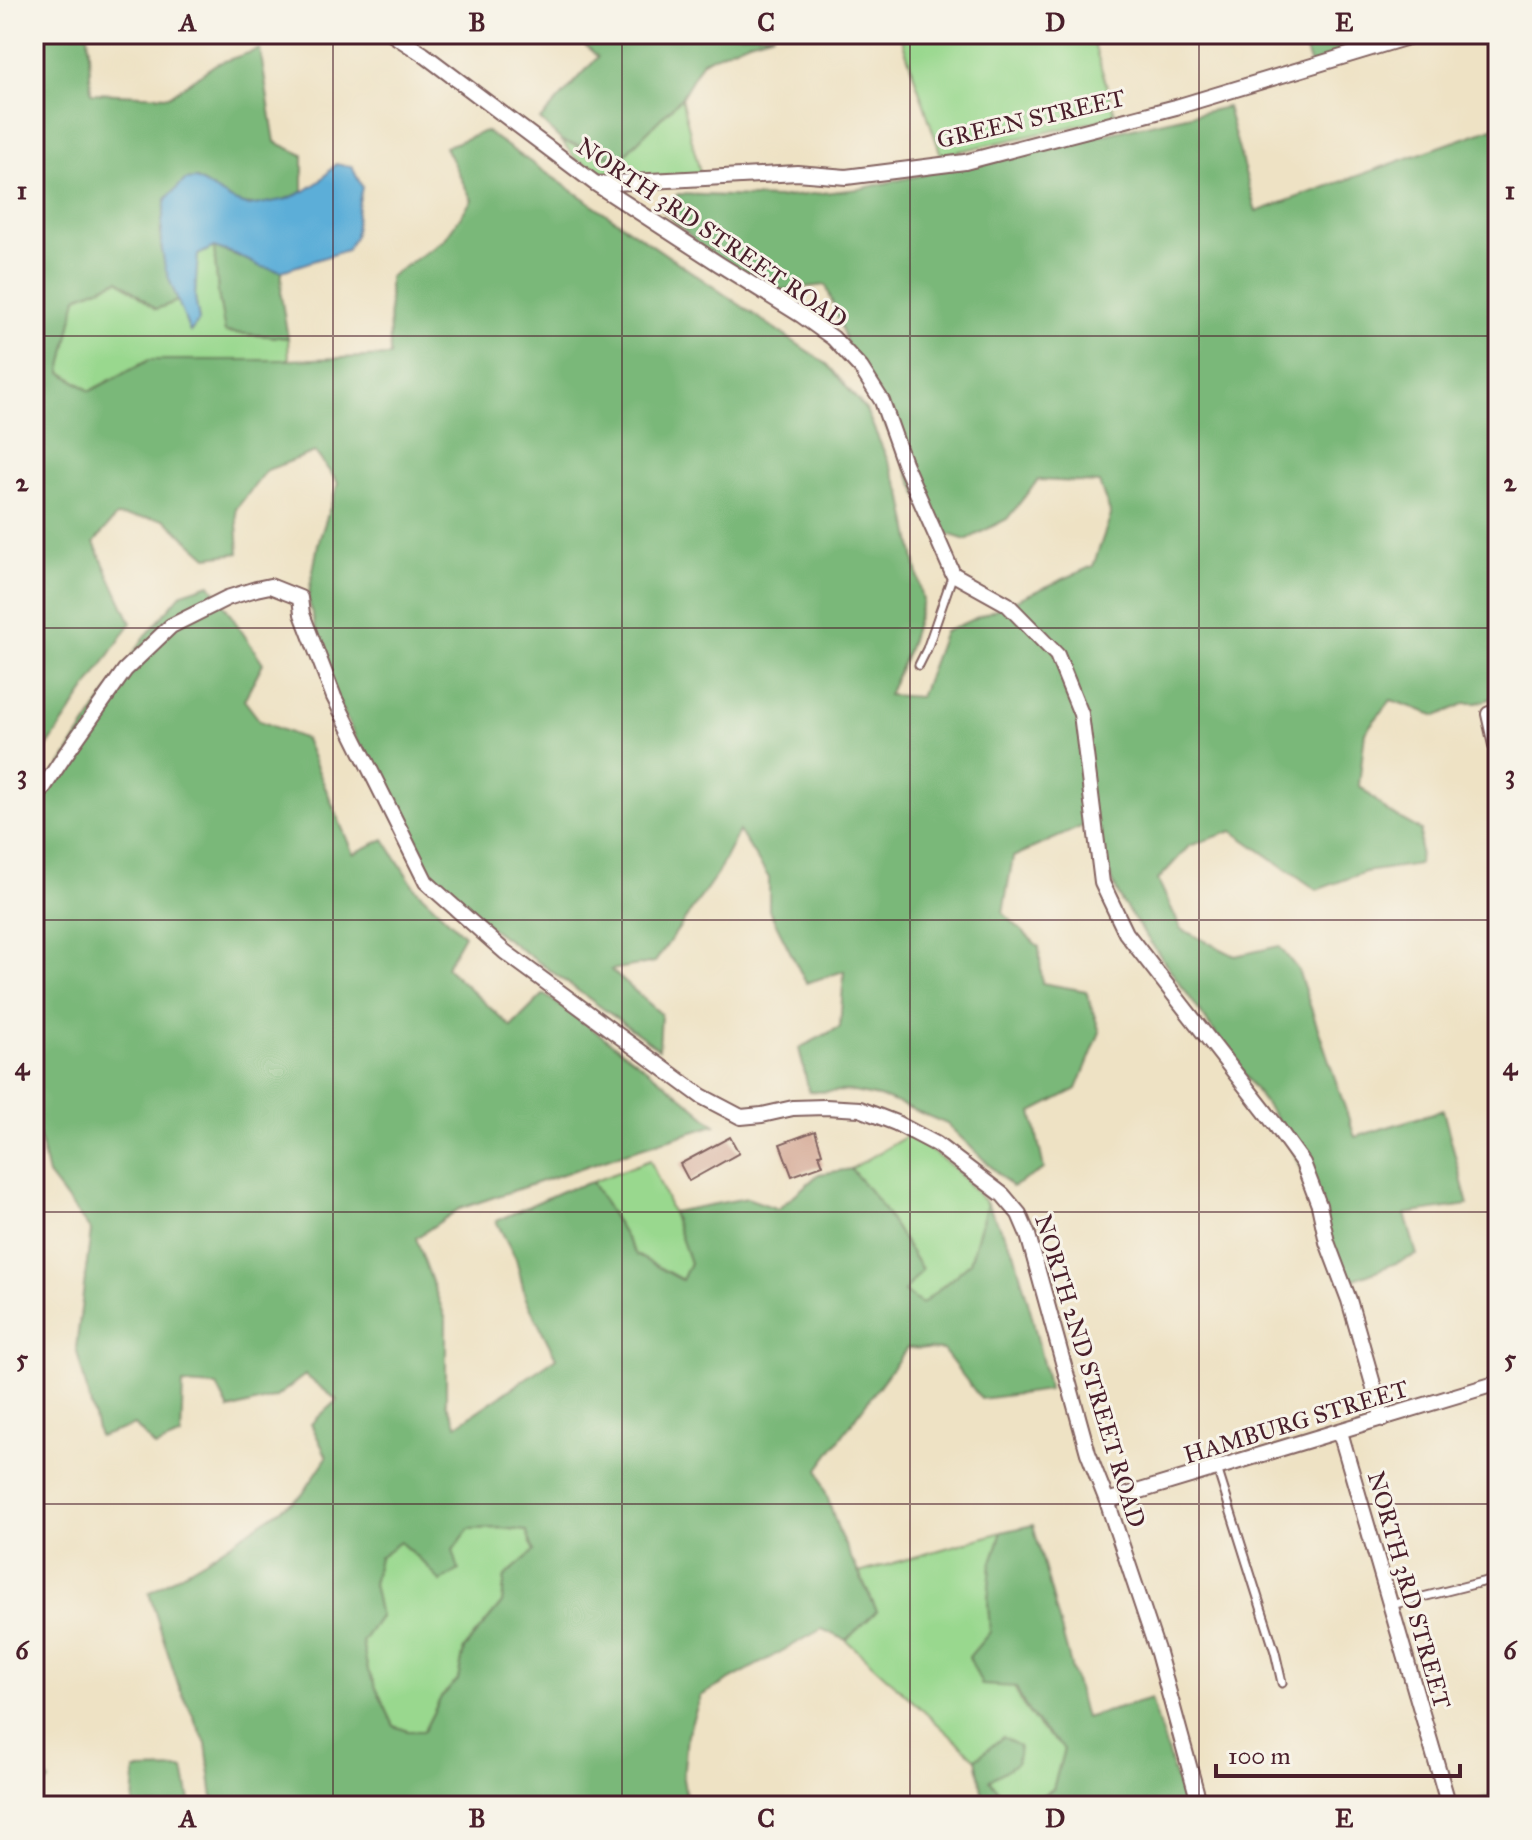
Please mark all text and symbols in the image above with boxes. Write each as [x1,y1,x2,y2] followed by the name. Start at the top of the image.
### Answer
[177,6,197,38] text: A
[468,6,486,38] text: B
[757,6,775,38] text: C
[1045,6,1065,38] text: D
[1335,6,1354,38] text: E
[934,83,1128,155] street label: GREEN STREET
[571,131,853,335] street label: NORTH 3RD STREET ROAD
[17,174,27,206] text: 1
[1505,174,1515,206] text: 1
[16,466,30,498] text: 2
[1504,466,1518,498] text: 2
[17,758,27,790] text: 3
[1505,758,1515,790] text: 3
[15,1050,31,1082] text: 4
[1503,1050,1519,1082] text: 4
[1028,1211,1152,1531] street label: NORTH 2ND STREET ROAD
[16,1342,29,1374] text: 5
[1504,1342,1517,1374] text: 5
[1180,1374,1412,1470] street label: HAMBURG STREET
[1361,1468,1457,1712] street label: NORTH 3RD STREET
[15,1634,30,1666] text: 6
[1503,1634,1518,1666] text: 6
[1216,1728,1460,1778] scale bar
[1228,1741,1291,1771] text: 100 m
[177,1802,197,1834] text: A
[468,1802,486,1834] text: B
[757,1802,775,1834] text: C
[1045,1802,1065,1834] text: D
[1335,1802,1354,1834] text: E

